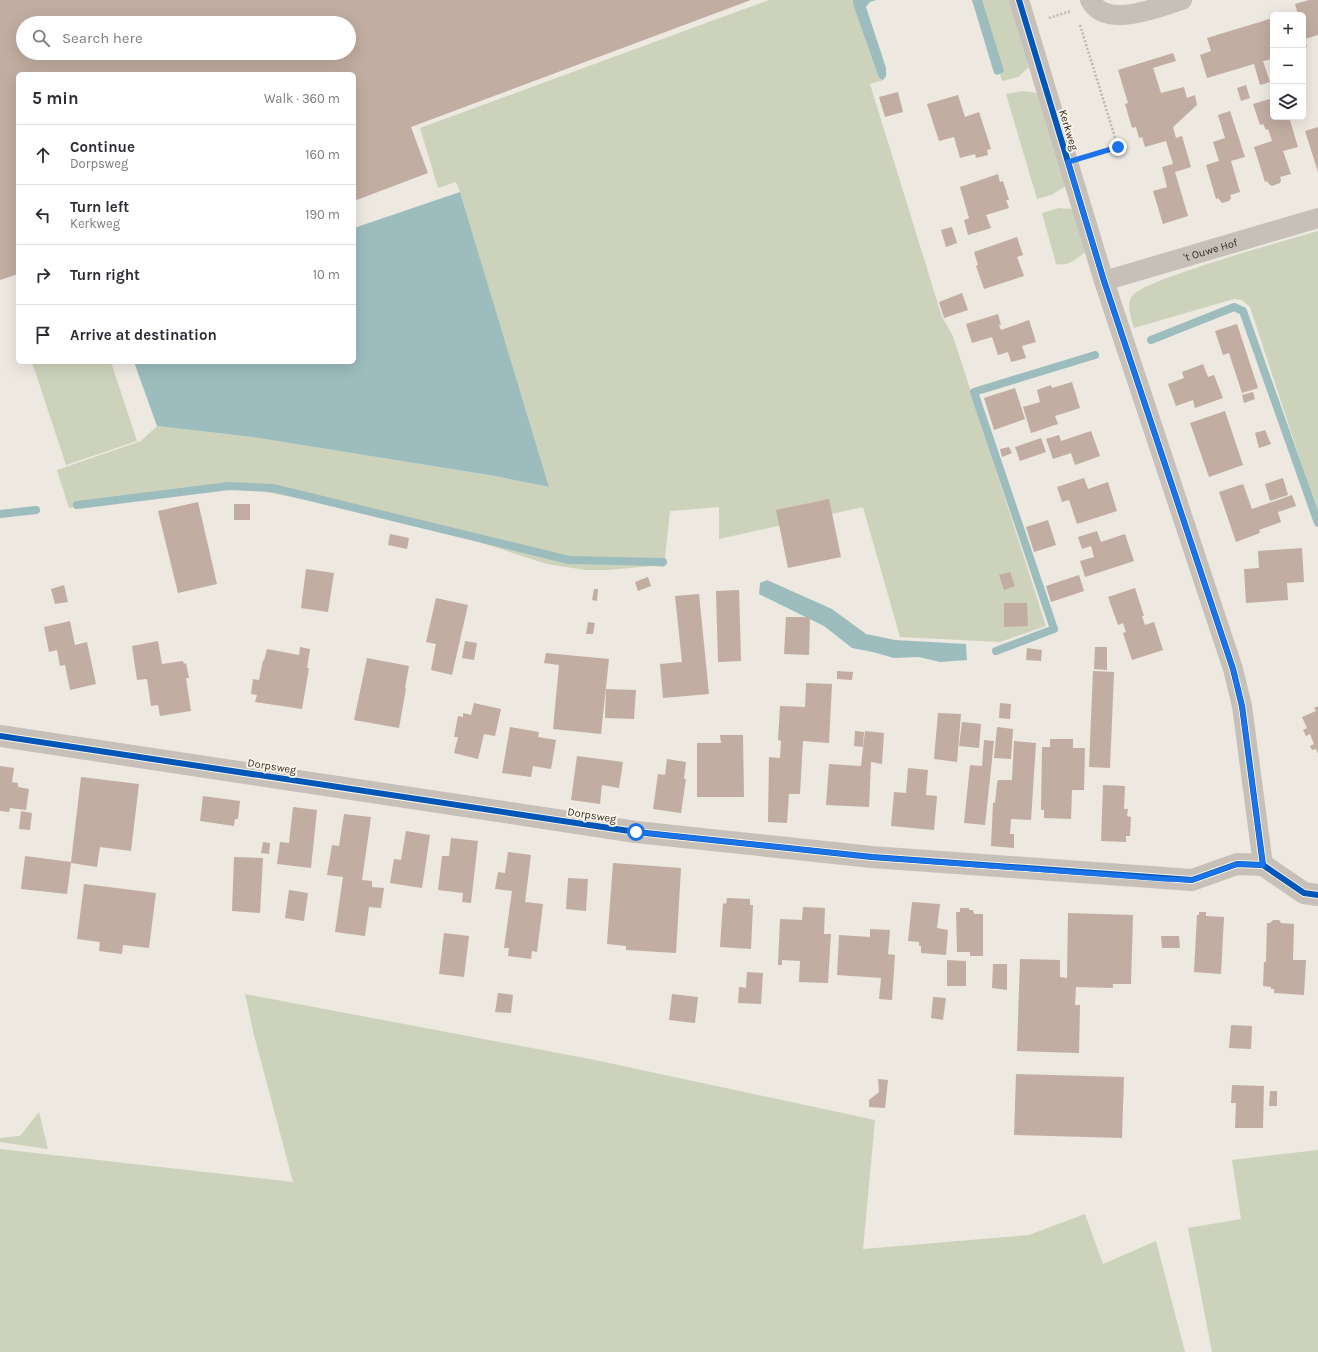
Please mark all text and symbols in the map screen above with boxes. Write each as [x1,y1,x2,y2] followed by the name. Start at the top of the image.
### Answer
[1270,12,1306,120] map controls
[1270,12,1306,48] button: +
[16,16,356,60] search box
[30,27,52,49] icon: search
[62,29,143,47] text: Search here
[1270,48,1306,84] button: −
[1270,84,1306,120] button: layers
[32,88,79,108] text: 5 min
[264,91,340,106] text: Walk · 360 m
[1056,108,1081,153] street label: Kerkweg
[70,138,135,156] text: Continue
[1109,138,1127,156] route end
[32,144,54,166] icon: ahead
[305,147,340,162] text: 160 m
[70,156,128,171] text: Dorpsweg
[70,198,129,216] text: Turn left
[32,204,54,226] icon: left
[305,207,340,222] text: 190 m
[70,216,120,231] text: Kerkweg
[1182,236,1239,264] street label: 't Ouwe Hof
[32,264,54,286] icon: right
[70,266,140,284] text: Turn right
[313,267,340,282] text: 10 m
[32,324,54,346] icon: arrive
[70,326,217,344] text: Arrive at destination
[247,756,298,777] street label: Dorpsweg
[567,805,618,826] street label: Dorpsweg
[627,823,645,841] route start

